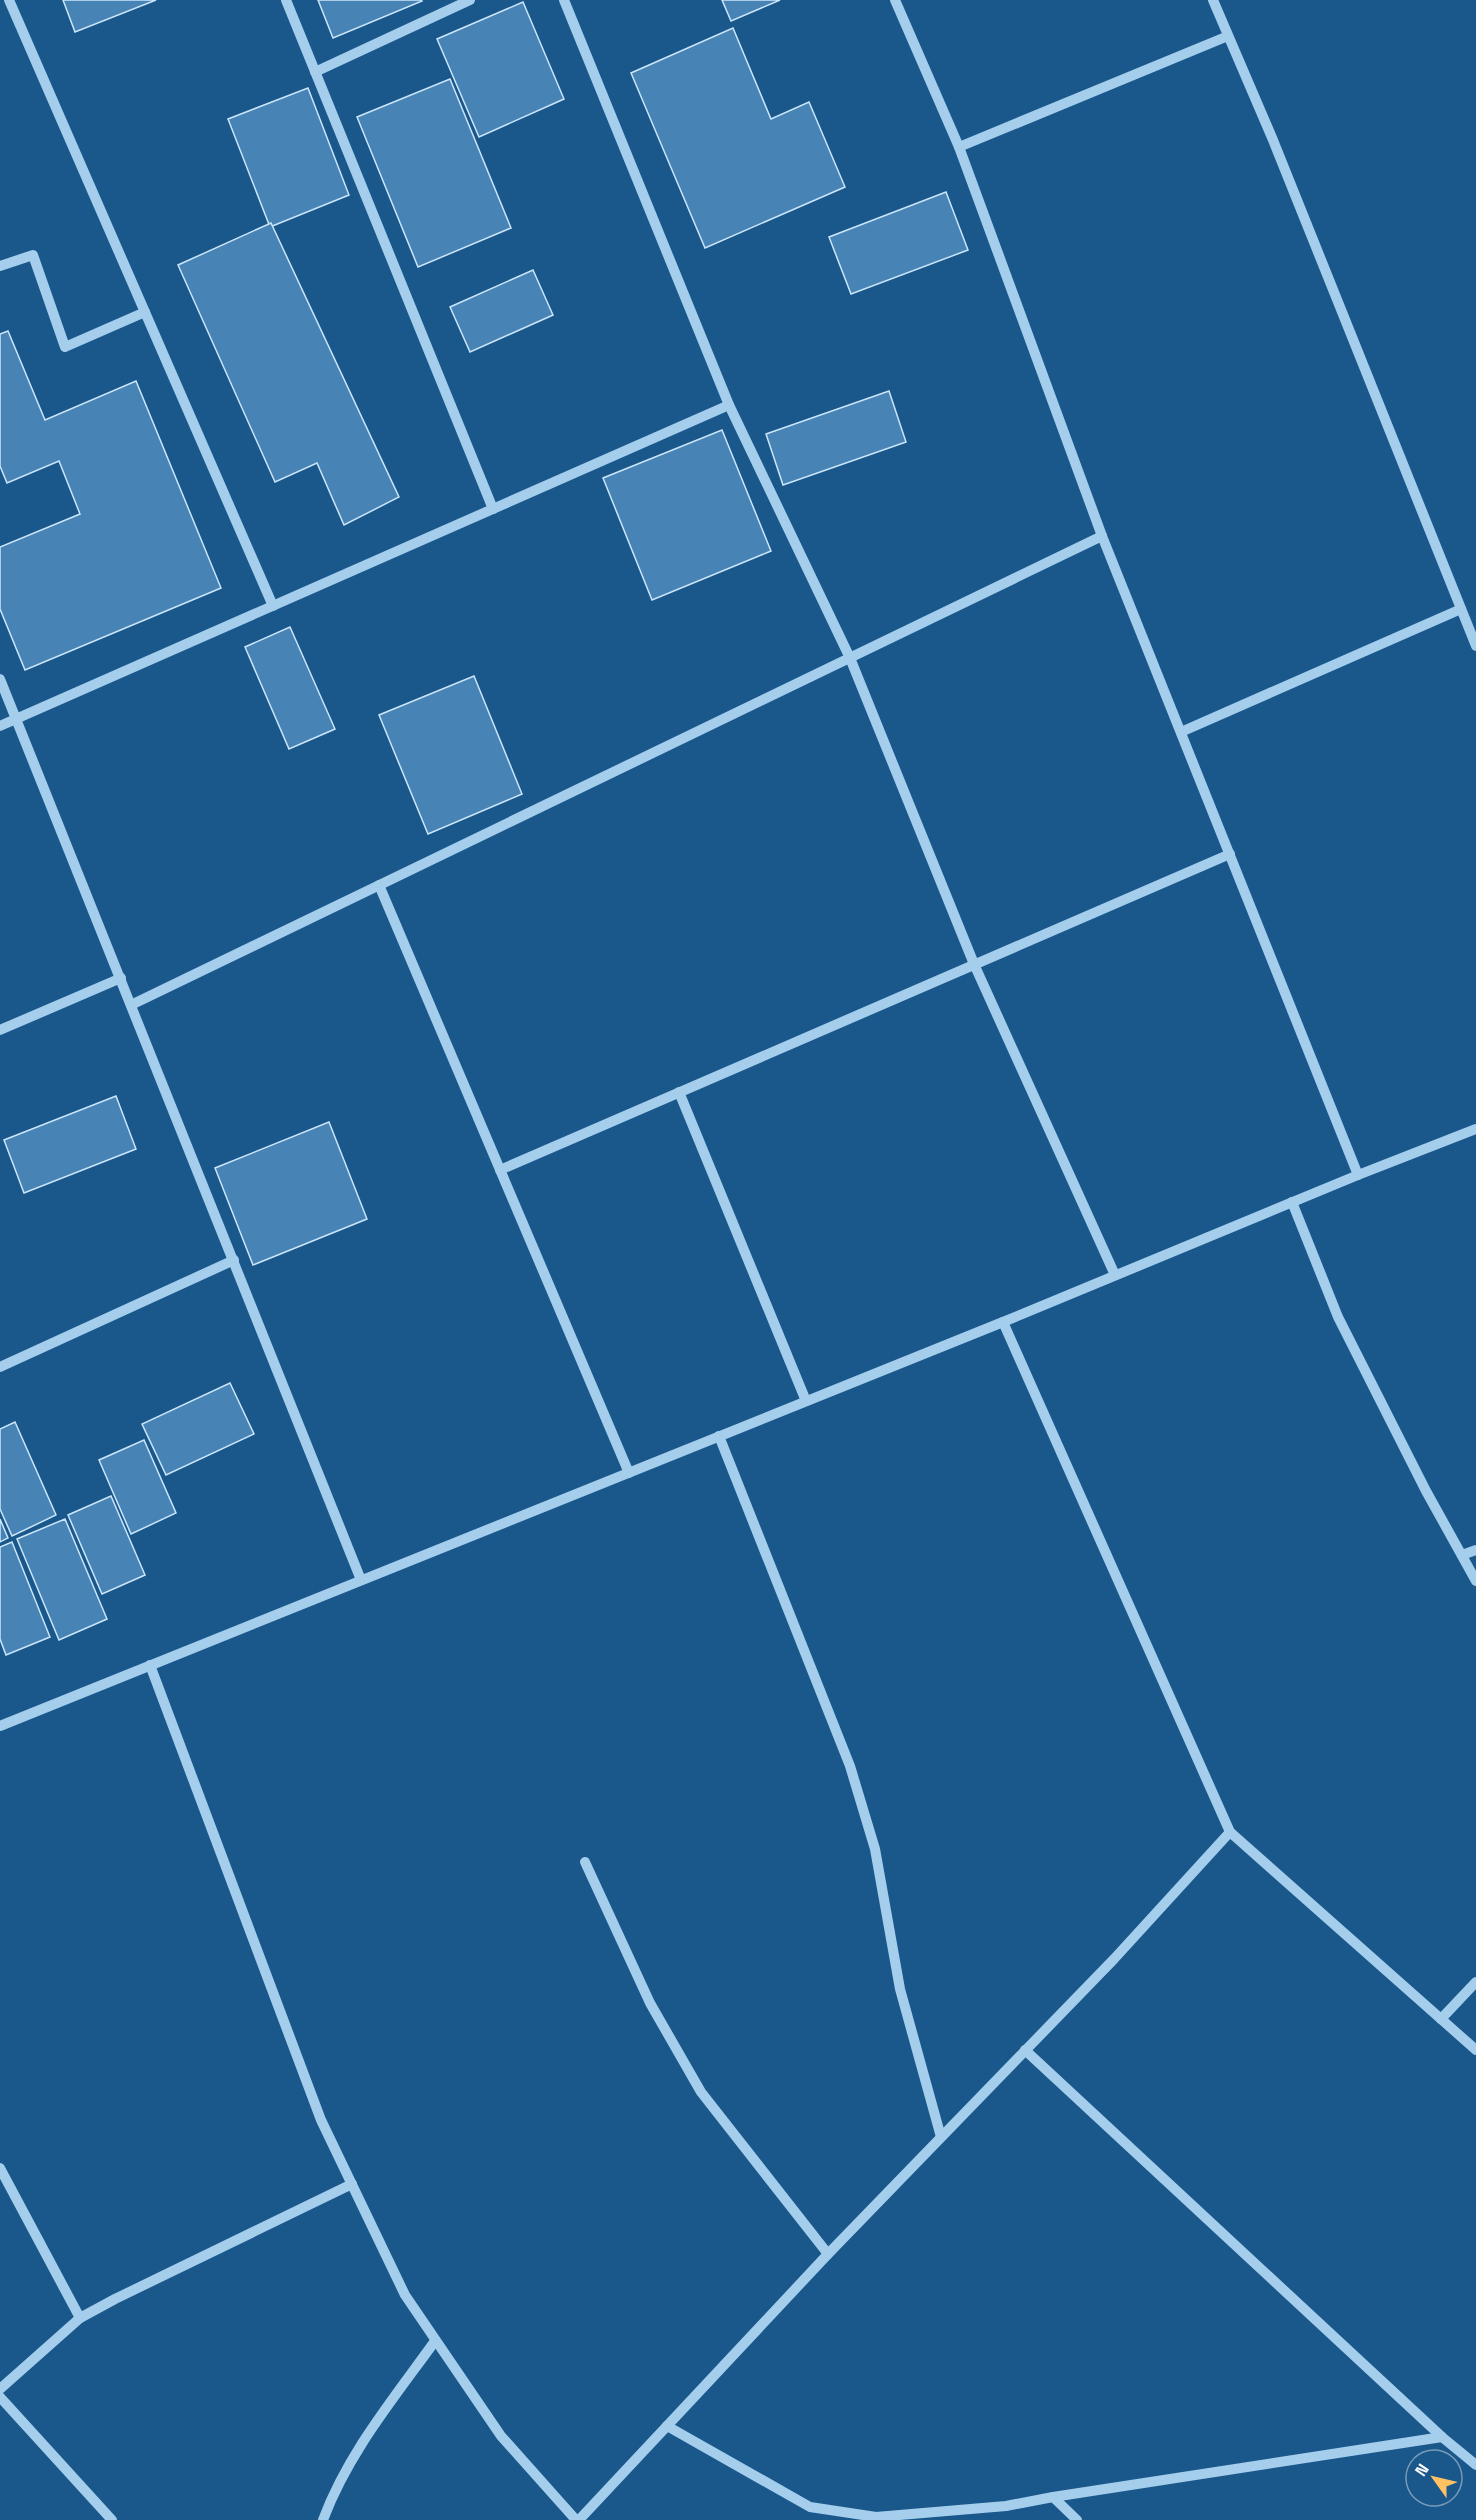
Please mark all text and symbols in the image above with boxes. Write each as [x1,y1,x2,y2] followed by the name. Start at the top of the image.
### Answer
[1404,2448,1464,2508] north arrow
[1410,2460,1434,2480] text: N

